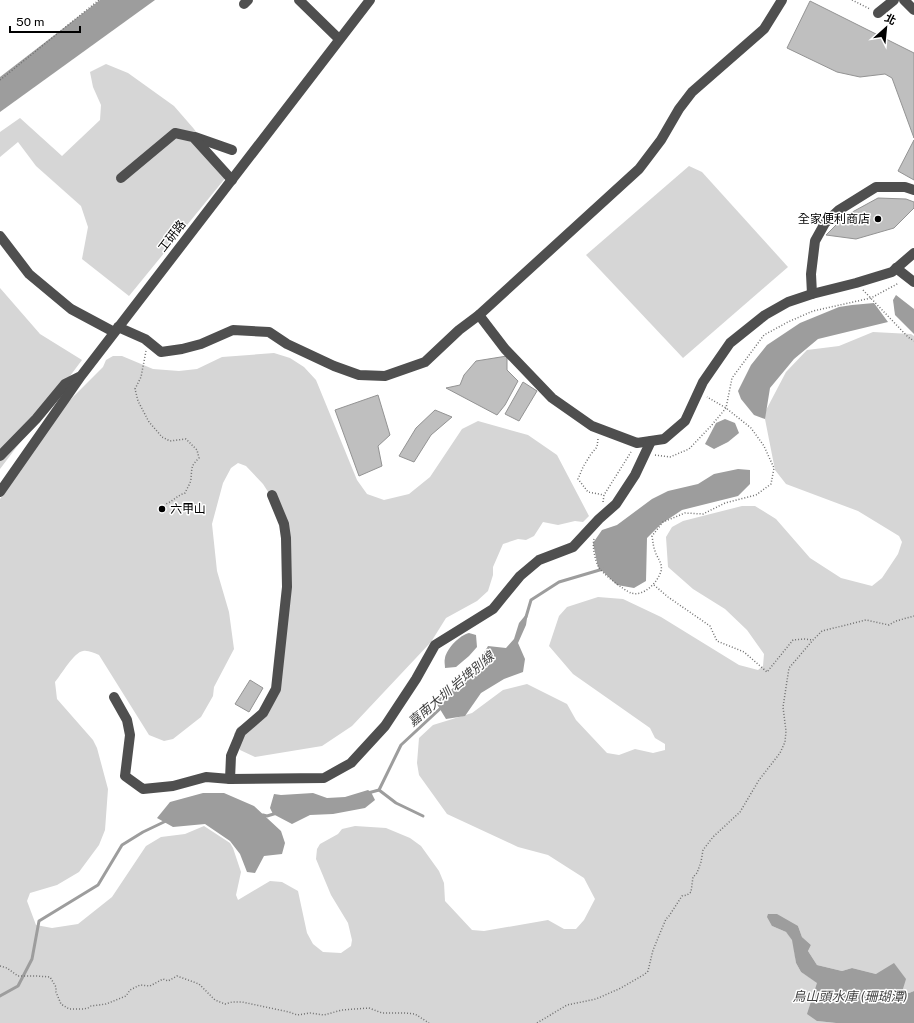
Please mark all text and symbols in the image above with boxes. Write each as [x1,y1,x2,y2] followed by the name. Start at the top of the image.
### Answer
[10,8,80,34] scale bar
[866,8,906,48] north arrow
[883,11,898,27] text: 北
[16,15,44,29] text: 50 m
[798,212,870,226] place label: 全家便利商店
[873,214,883,224] marker: 全家便利商店
[155,218,189,254] street label: 工研路
[170,502,206,516] place label: 六甲山
[157,504,167,514] marker: 六甲山
[405,648,498,729] water label: 嘉南大圳 岩埤別線
[793,989,908,1004] water label: 烏山頭水庫 (珊瑚潭)

